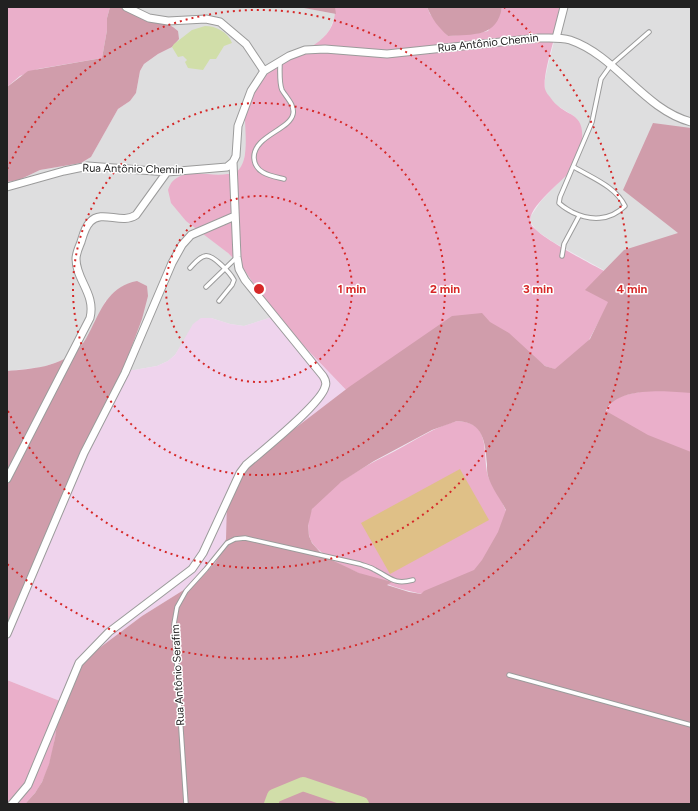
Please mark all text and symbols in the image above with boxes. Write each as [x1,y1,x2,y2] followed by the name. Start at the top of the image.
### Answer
[437,31,539,55] street label: Rua Antônio Chemin
[82,162,184,176] street label: Rua Antônio Chemin
[252,282,266,296] centre of rings
[338,282,366,296] text: 1 min
[430,282,460,296] text: 2 min
[523,282,553,296] text: 3 min
[617,282,648,296] text: 4 min
[169,624,187,726] street label: Rua Antônio Serafim

